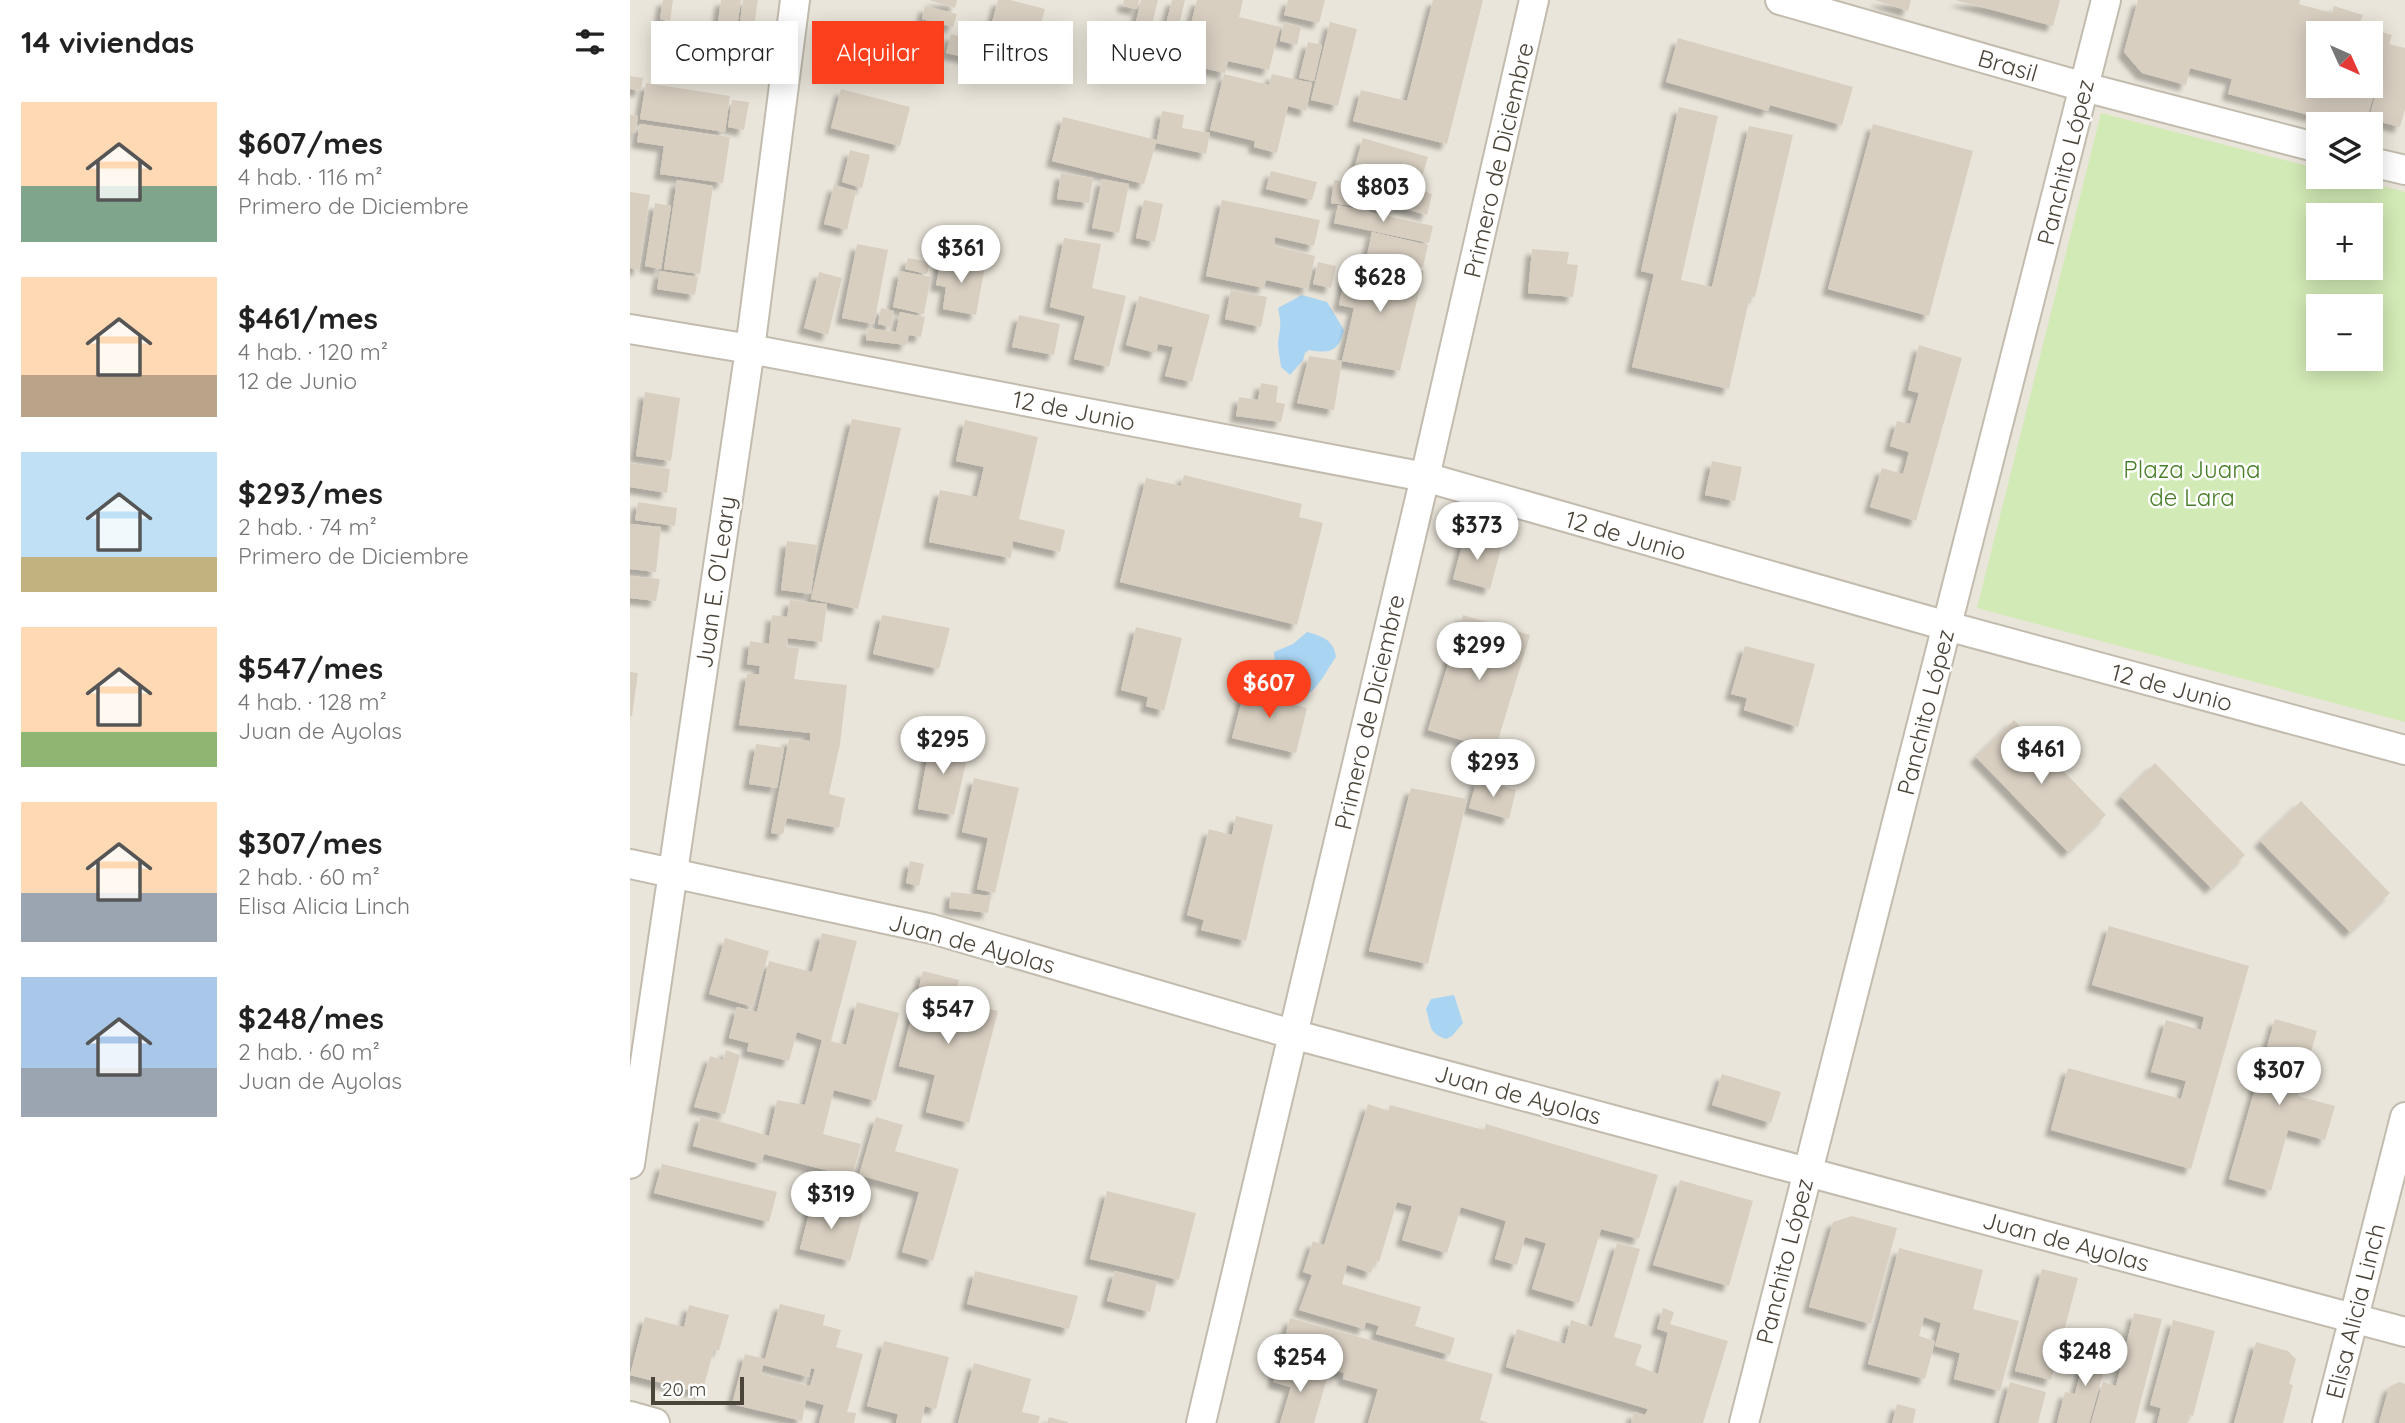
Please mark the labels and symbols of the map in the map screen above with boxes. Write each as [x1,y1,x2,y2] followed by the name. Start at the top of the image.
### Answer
[2306,21,2384,98] north arrow
[1456,39,1540,281] street label: Primero de Diciembre
[1975,42,2041,88] street label: Brasil
[2030,76,2100,248] street label: Panchito López
[1342,164,1424,224] pin: $803
[920,226,1002,285] pin: $361
[1339,254,1421,314] pin: $628
[1010,383,1138,437] street label: 12 de Junio
[2123,454,2261,512] park label: Plaza Juana de Lara
[688,494,742,670] street label: Juan E. O'Leary
[1436,503,1518,562] pin: $373
[1562,503,1690,567] street label: 12 de Junio
[1327,591,1411,833] street label: Primero de Diciembre
[1438,622,1520,682] pin: $299
[1890,626,1960,798] street label: Panchito López
[2108,656,2236,718] street label: 12 de Junio
[1228,660,1310,720] pin: $607
[902,716,984,776] pin: $295
[2000,726,2082,786] pin: $461
[1452,740,1534,799] pin: $293
[885,906,1059,980] street label: Juan de Ayolas
[907,986,989,1046] pin: $547
[2238,1048,2320,1107] pin: $307
[1431,1057,1605,1131] street label: Juan de Ayolas
[790,1172,872,1231] pin: $319
[1749,1175,1819,1347] street label: Panchito López
[1979,1204,2153,1278] street label: Juan de Ayolas
[2319,1220,2391,1402] street label: Elisa Alicia Linch
[2044,1328,2126,1388] pin: $248
[1259,1334,1341,1394] pin: $254
[651,1374,744,1406] scale bar

